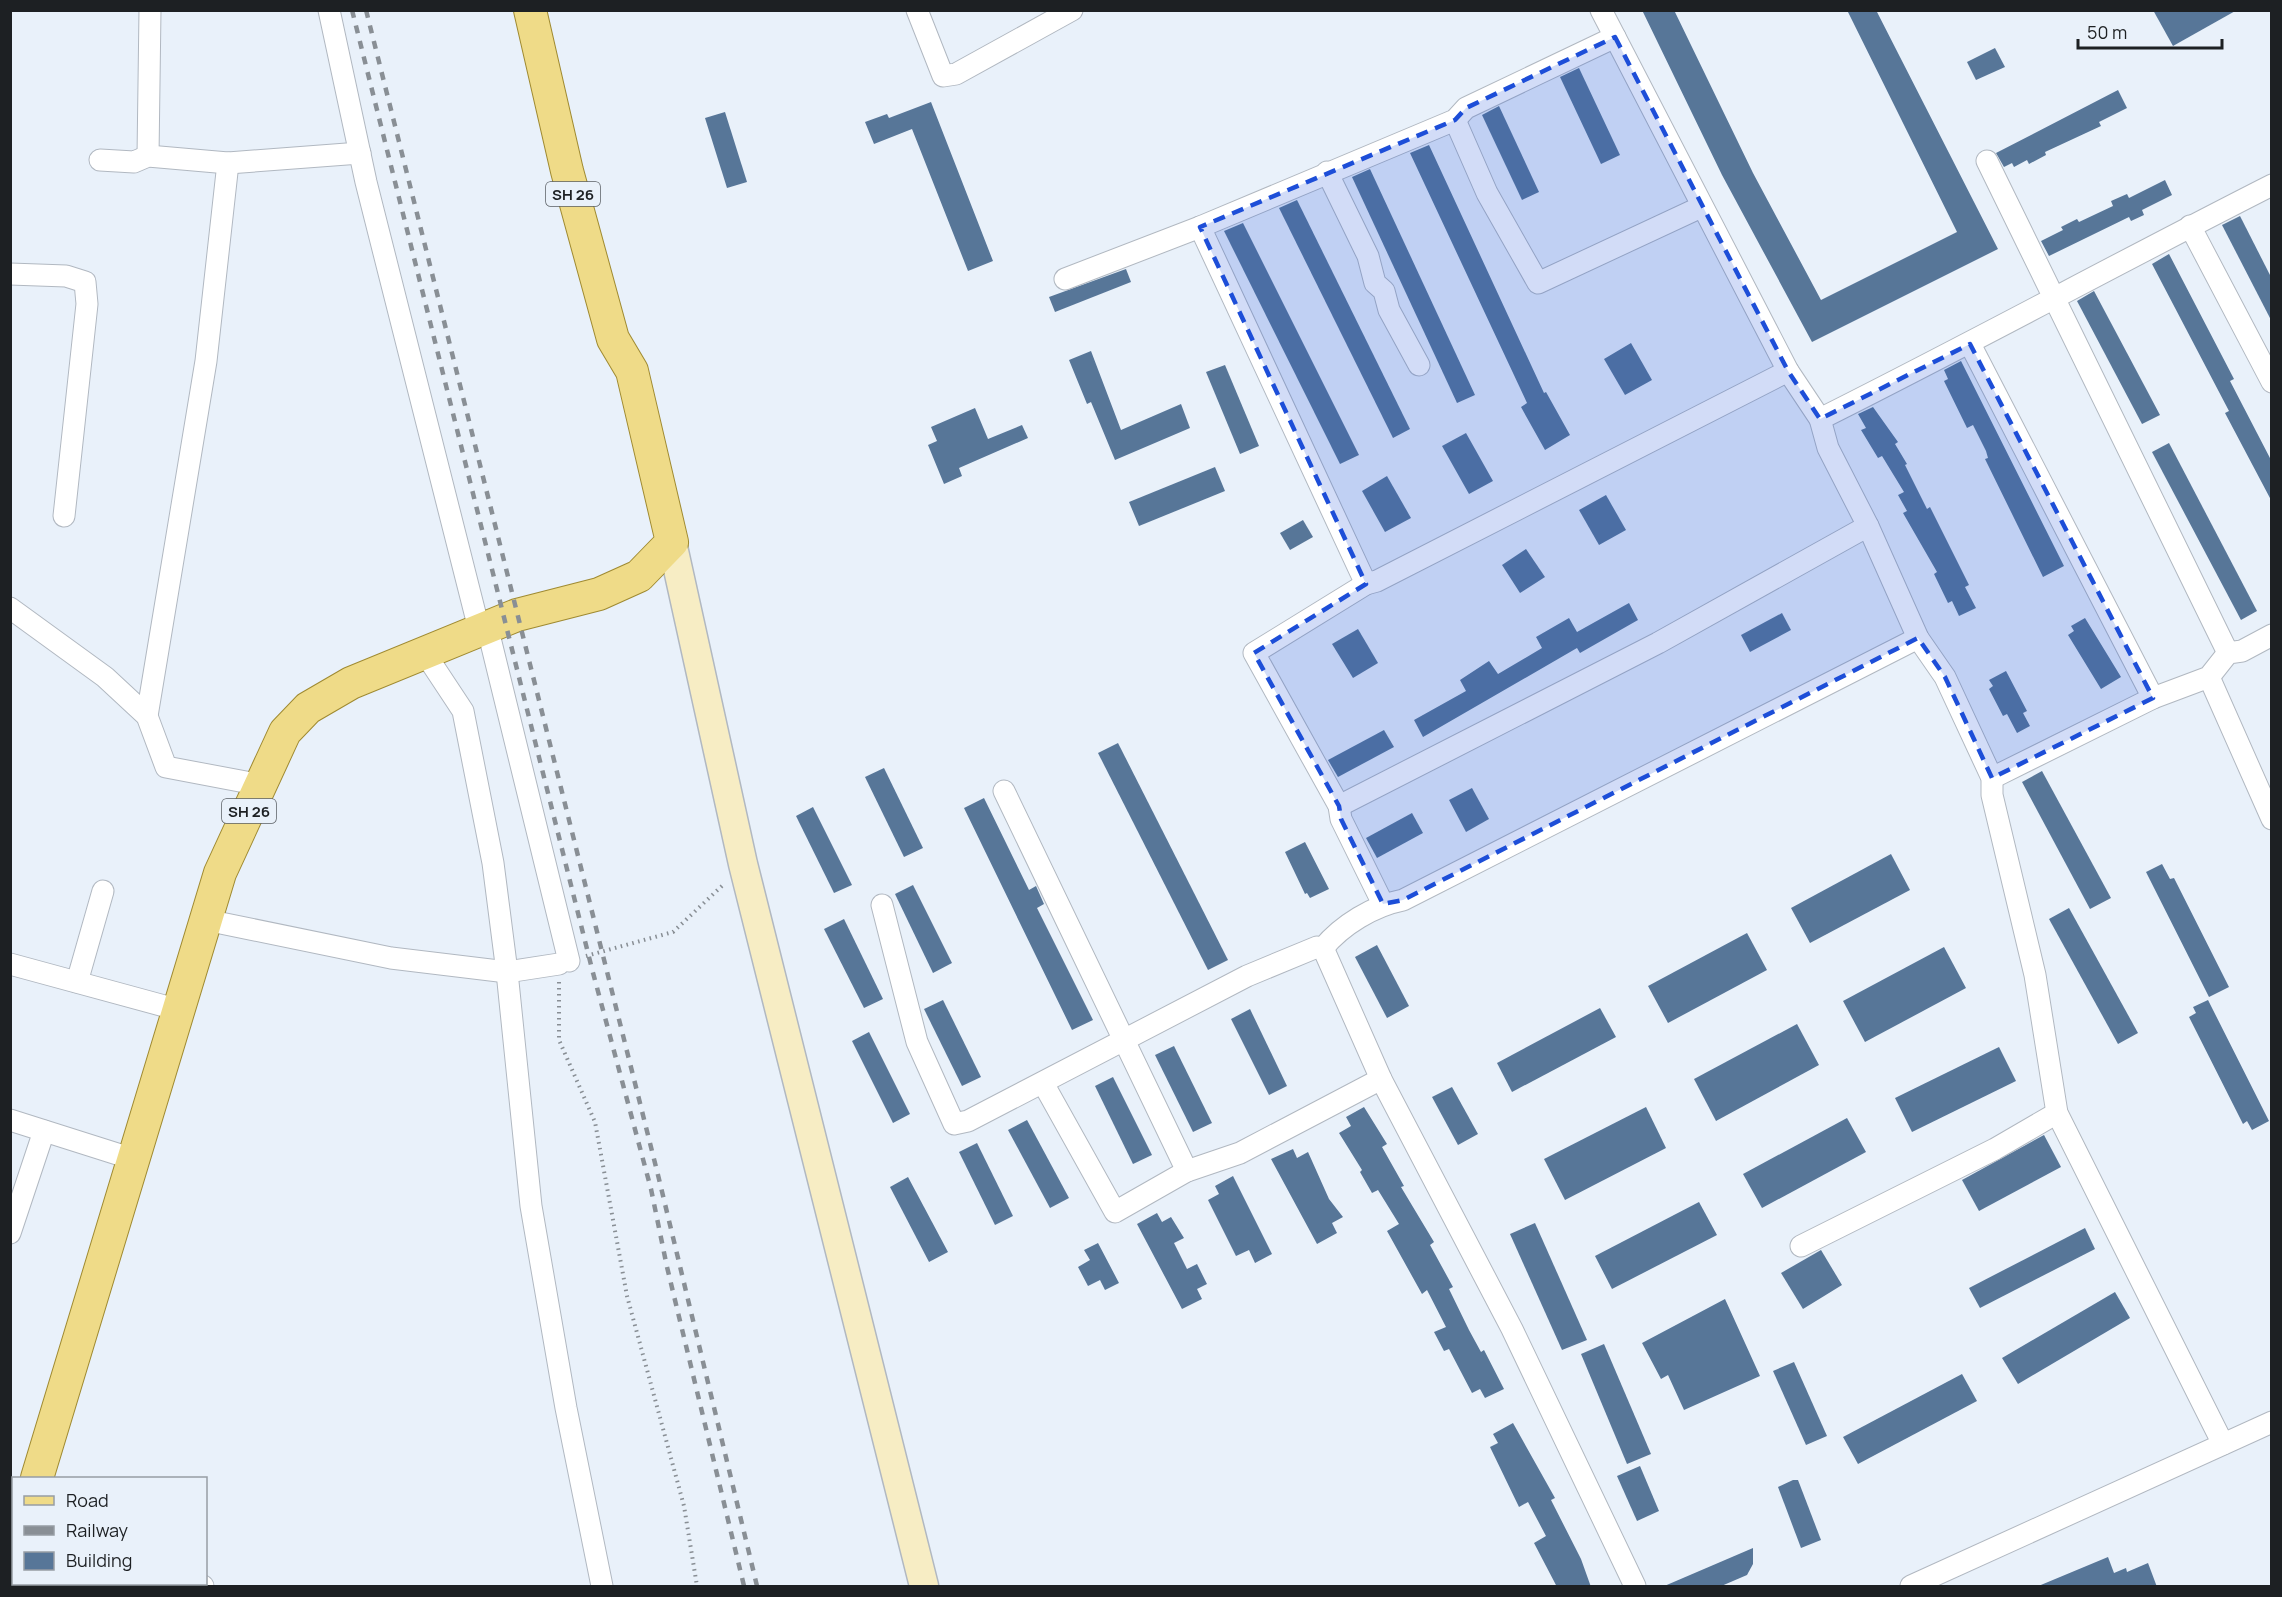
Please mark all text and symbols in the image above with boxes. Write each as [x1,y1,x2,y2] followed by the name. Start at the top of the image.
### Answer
[2078,12,2222,50] scale bar
[2087,20,2127,44] text: 50 m
[546,182,600,206] road number: SH 26
[222,799,276,823] road number: SH 26
[12,1477,207,1585] legend
[66,1488,109,1512] text: Road
[66,1518,128,1542] text: Railway
[66,1548,132,1572] text: Building

